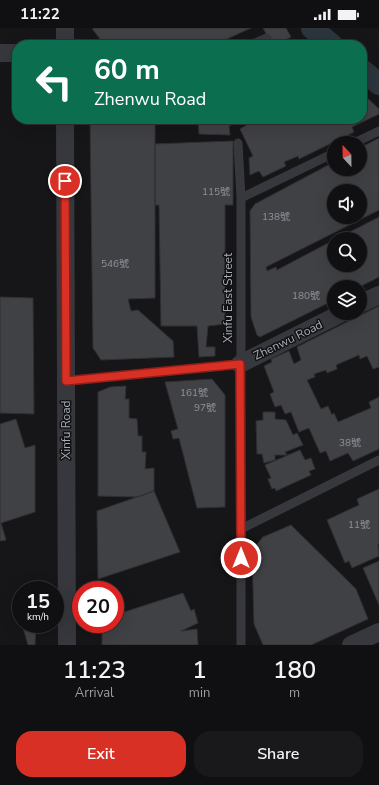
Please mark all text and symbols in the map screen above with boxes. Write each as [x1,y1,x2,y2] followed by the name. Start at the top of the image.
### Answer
[20,4,60,24] text: 11:22
[94,51,160,89] text: 60 m
[28,56,80,108] icon: left
[94,87,206,111] text: Zhenwu Road
[327,136,367,176] north arrow
[327,136,367,320] map controls
[48,164,82,198] pin
[54,170,76,192] icon: arrive
[327,184,367,224] button: sound
[202,185,230,199] house number: 115號
[262,210,290,224] house number: 138號
[327,232,367,272] button: search
[220,252,236,343] street label: Xinfu East Street
[101,257,129,271] house number: 546號
[327,280,367,320] button: layers
[292,289,320,303] house number: 180號
[251,316,325,364] street label: Zhenwu Road
[180,386,208,400] house number: 161號
[58,400,74,460] street label: Xinfu Road
[194,401,216,415] house number: 97號
[339,436,361,450] house number: 38號
[348,518,370,532] house number: 11號
[220,537,262,579] position arrow
[72,581,124,633] speed limit sign: 20
[26,588,50,615] text: 15
[27,610,49,624] text: km/h
[63,654,126,686] text: 11:23
[192,654,207,686] text: 1
[273,654,316,686] text: 180
[75,684,114,702] text: Arrival
[189,684,210,702] text: min
[289,684,300,702] text: m
[16,731,186,777] button: Exit
[194,731,363,777] button: Share

